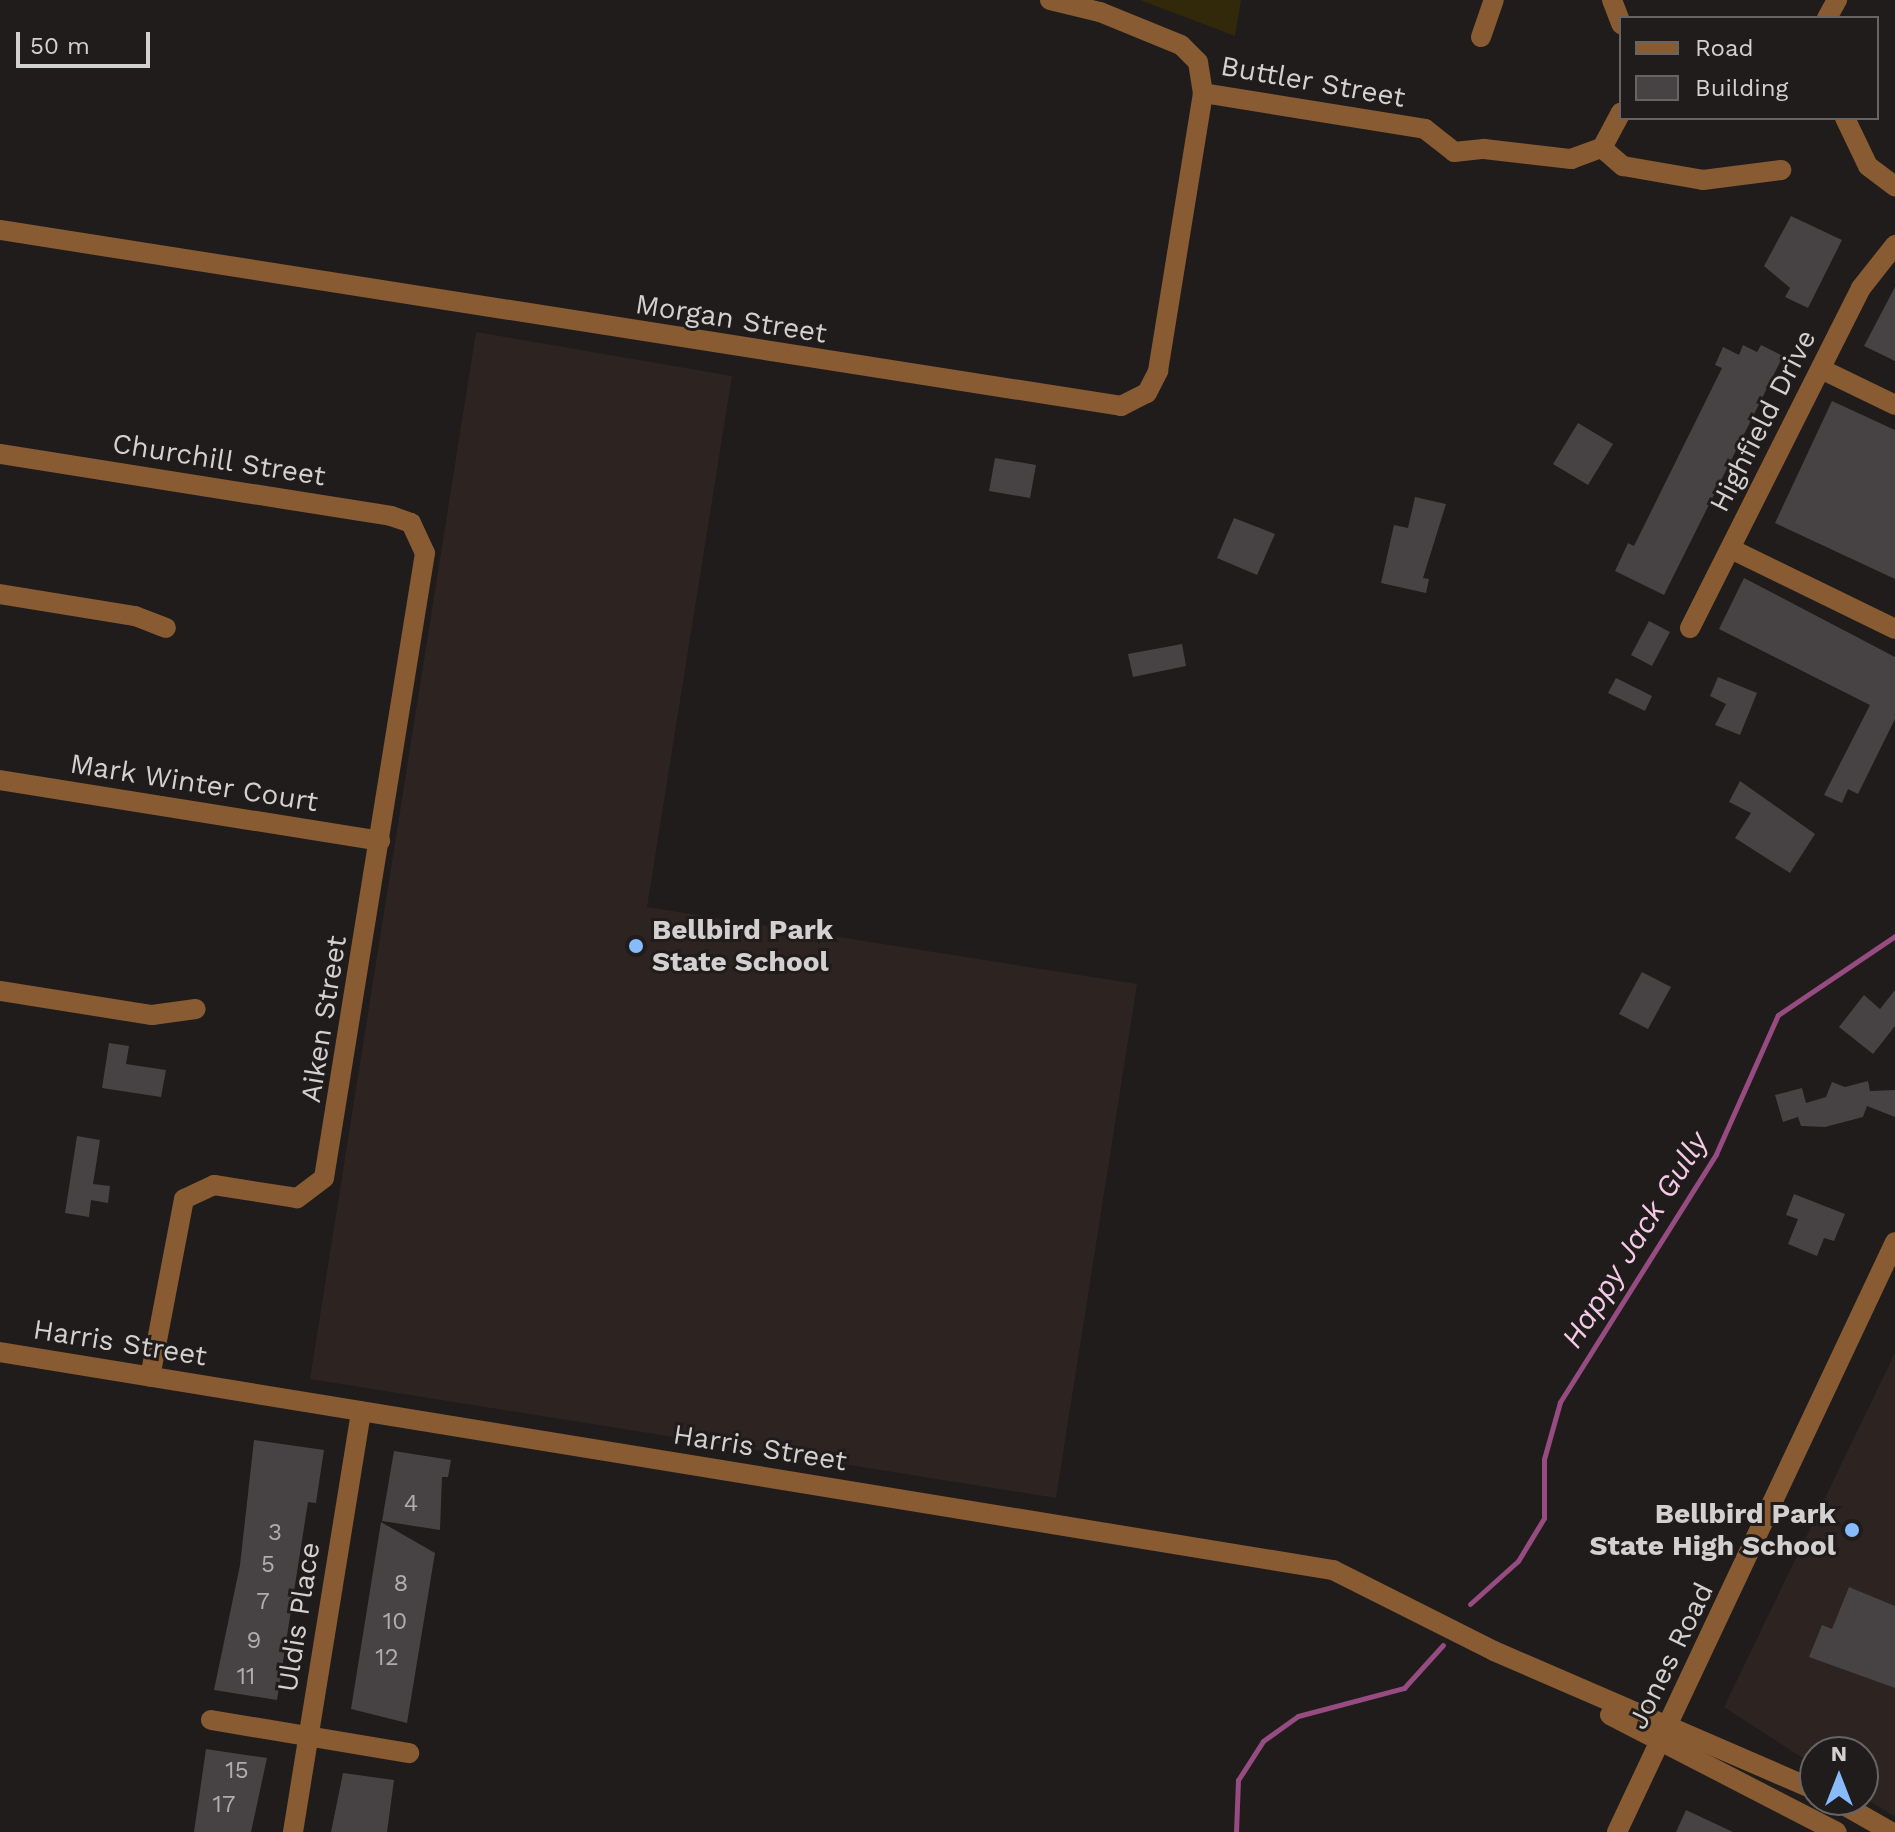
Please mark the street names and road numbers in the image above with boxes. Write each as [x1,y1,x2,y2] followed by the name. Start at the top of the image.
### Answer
[1218,49,1408,115] street label: Buttler Street
[633,287,829,351] street label: Morgan Street
[1703,324,1823,518] street label: Highfield Drive
[110,426,328,494] street label: Churchill Street
[67,747,321,819] street label: Mark Winter Court
[294,933,354,1105] street label: Aiken Street
[31,1313,209,1373] street label: Harris Street
[671,1418,849,1478] street label: Harris Street
[271,1540,327,1694] street label: Uldis Place
[1621,1577,1721,1735] street label: Jones Road

